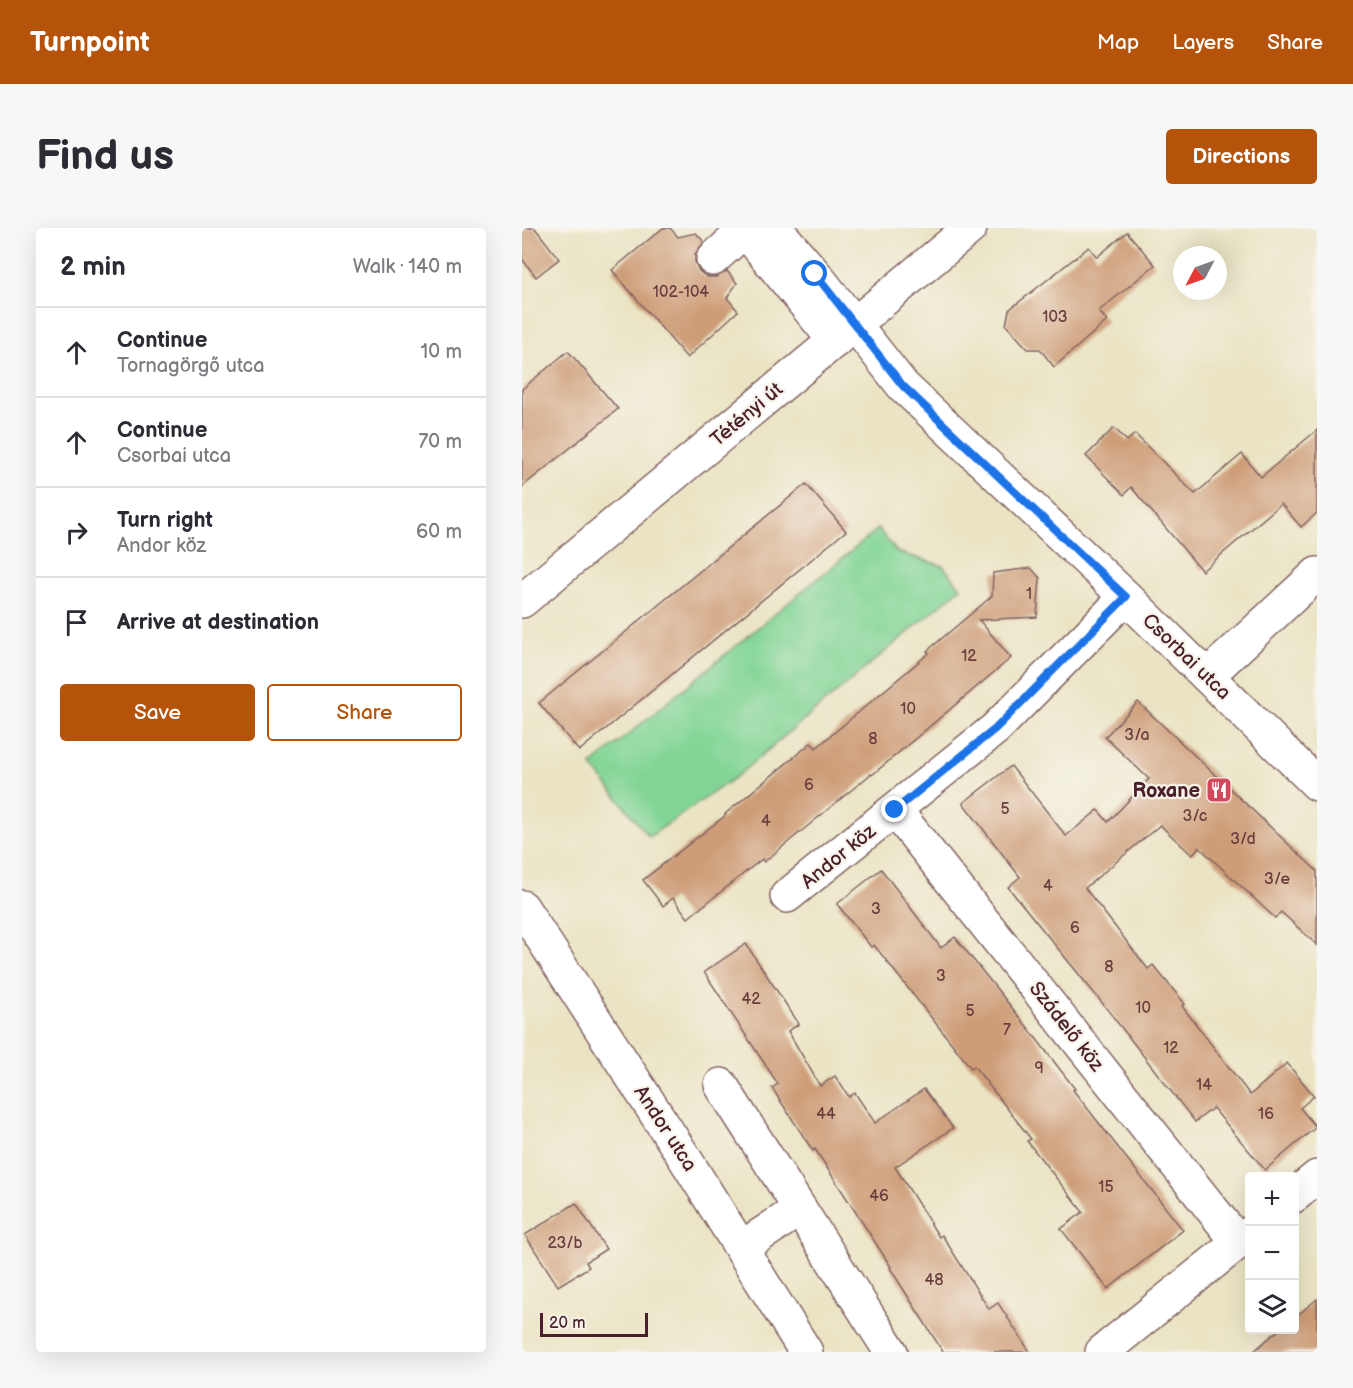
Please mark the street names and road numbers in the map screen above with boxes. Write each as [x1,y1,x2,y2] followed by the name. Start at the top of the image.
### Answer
[706,378,788,452] street label: Tétényi út
[1137,608,1236,705] street label: Csorbai utca
[796,819,881,894] street label: Andor köz
[1024,977,1109,1076] street label: Szádelő köz
[629,1081,702,1176] street label: Andor utca

